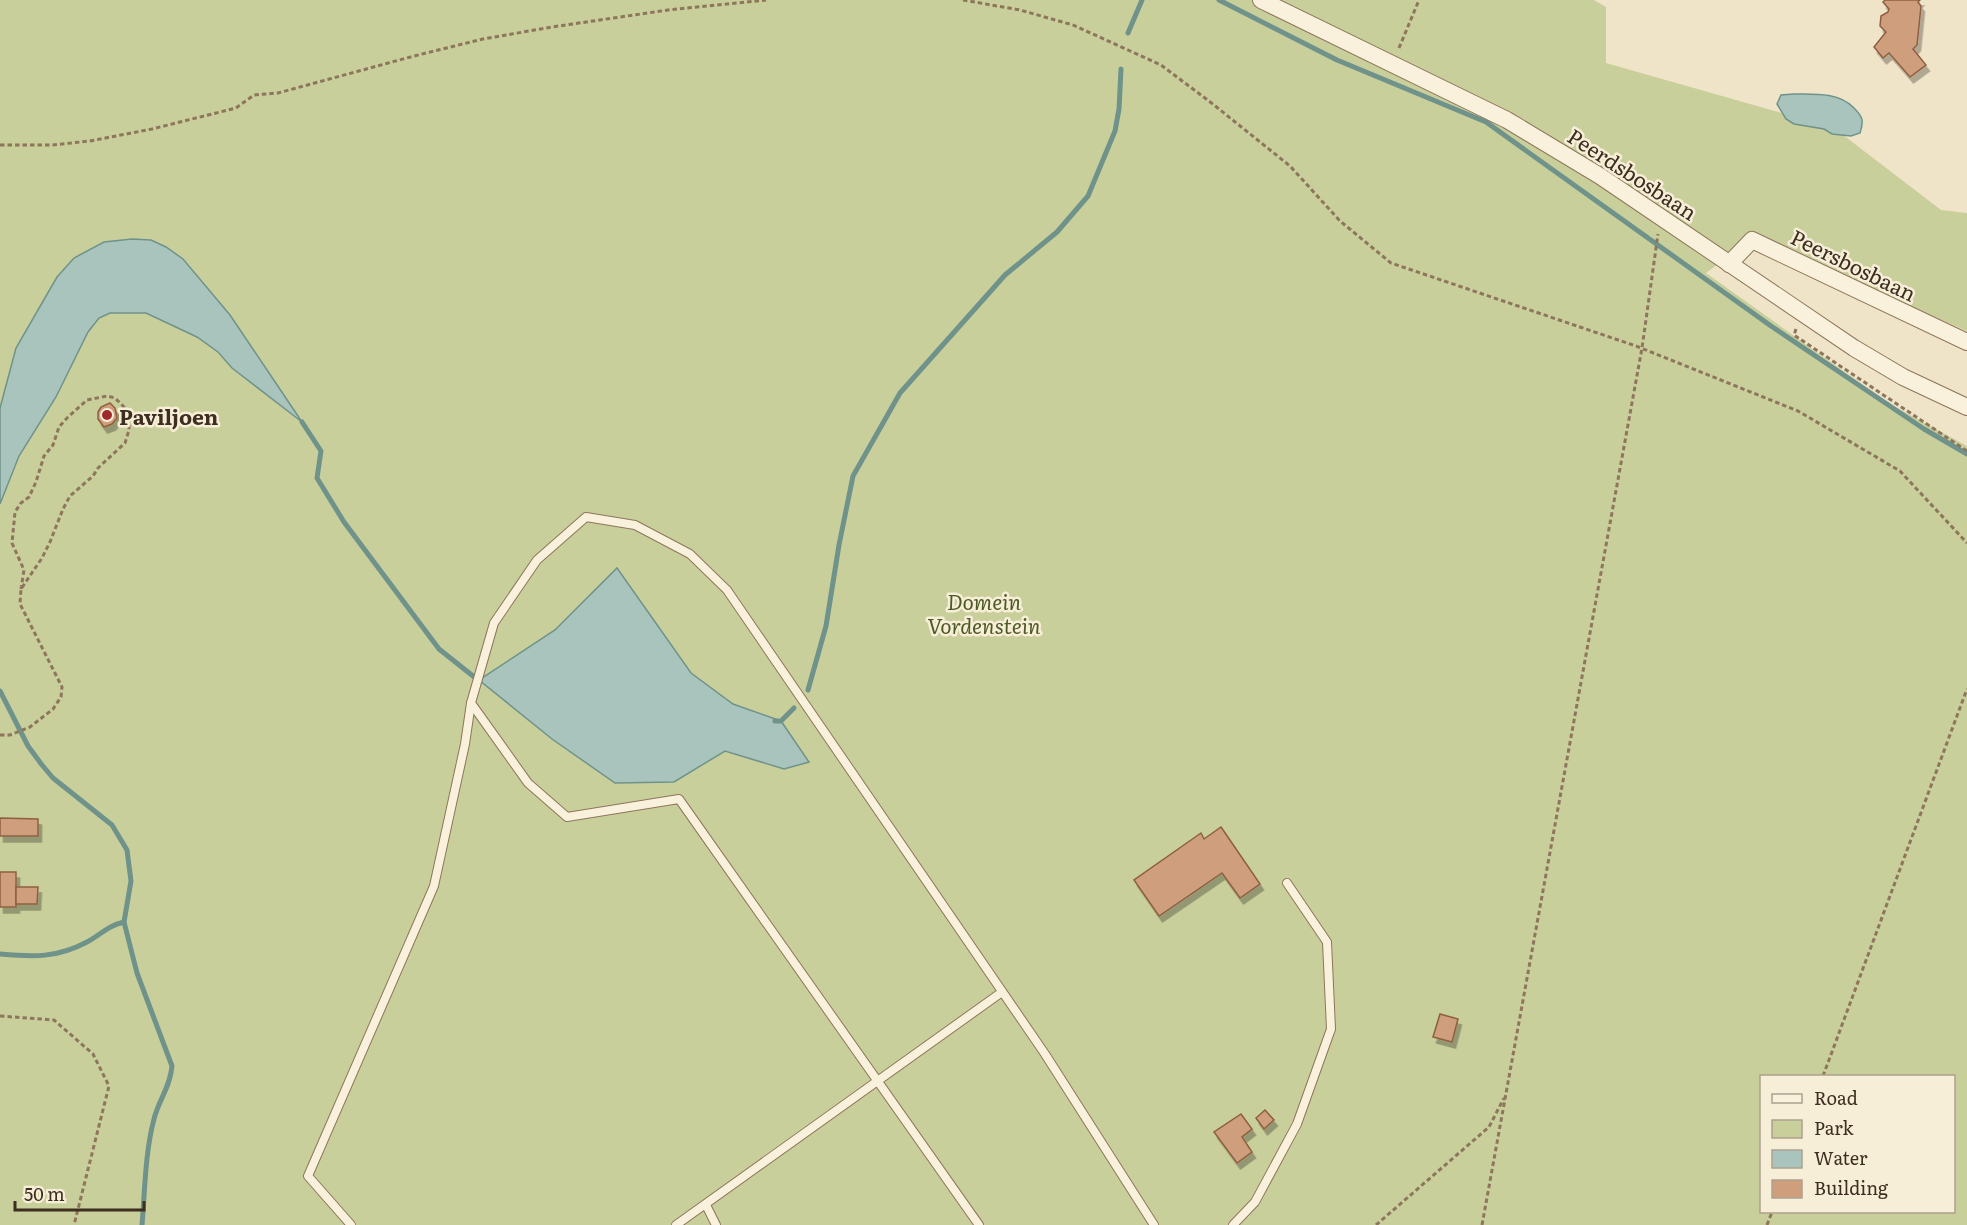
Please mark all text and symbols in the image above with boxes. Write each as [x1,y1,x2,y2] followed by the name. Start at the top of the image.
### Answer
[1562,119,1704,227] street label: Peerdsbosbaan
[1786,220,1922,308] street label: Peersbosbaan
[119,400,219,431] place label: Paviljoen
[100,408,114,422] marker: Paviljoen
[928,585,1041,640] park label: Domein Vordenstein
[1760,1075,1955,1213] legend
[1814,1084,1858,1111] text: Road
[1814,1114,1855,1141] text: Park
[1814,1144,1868,1171] text: Water
[15,1174,144,1212] scale bar
[1814,1174,1889,1201] text: Building
[24,1180,65,1207] text: 50 m

